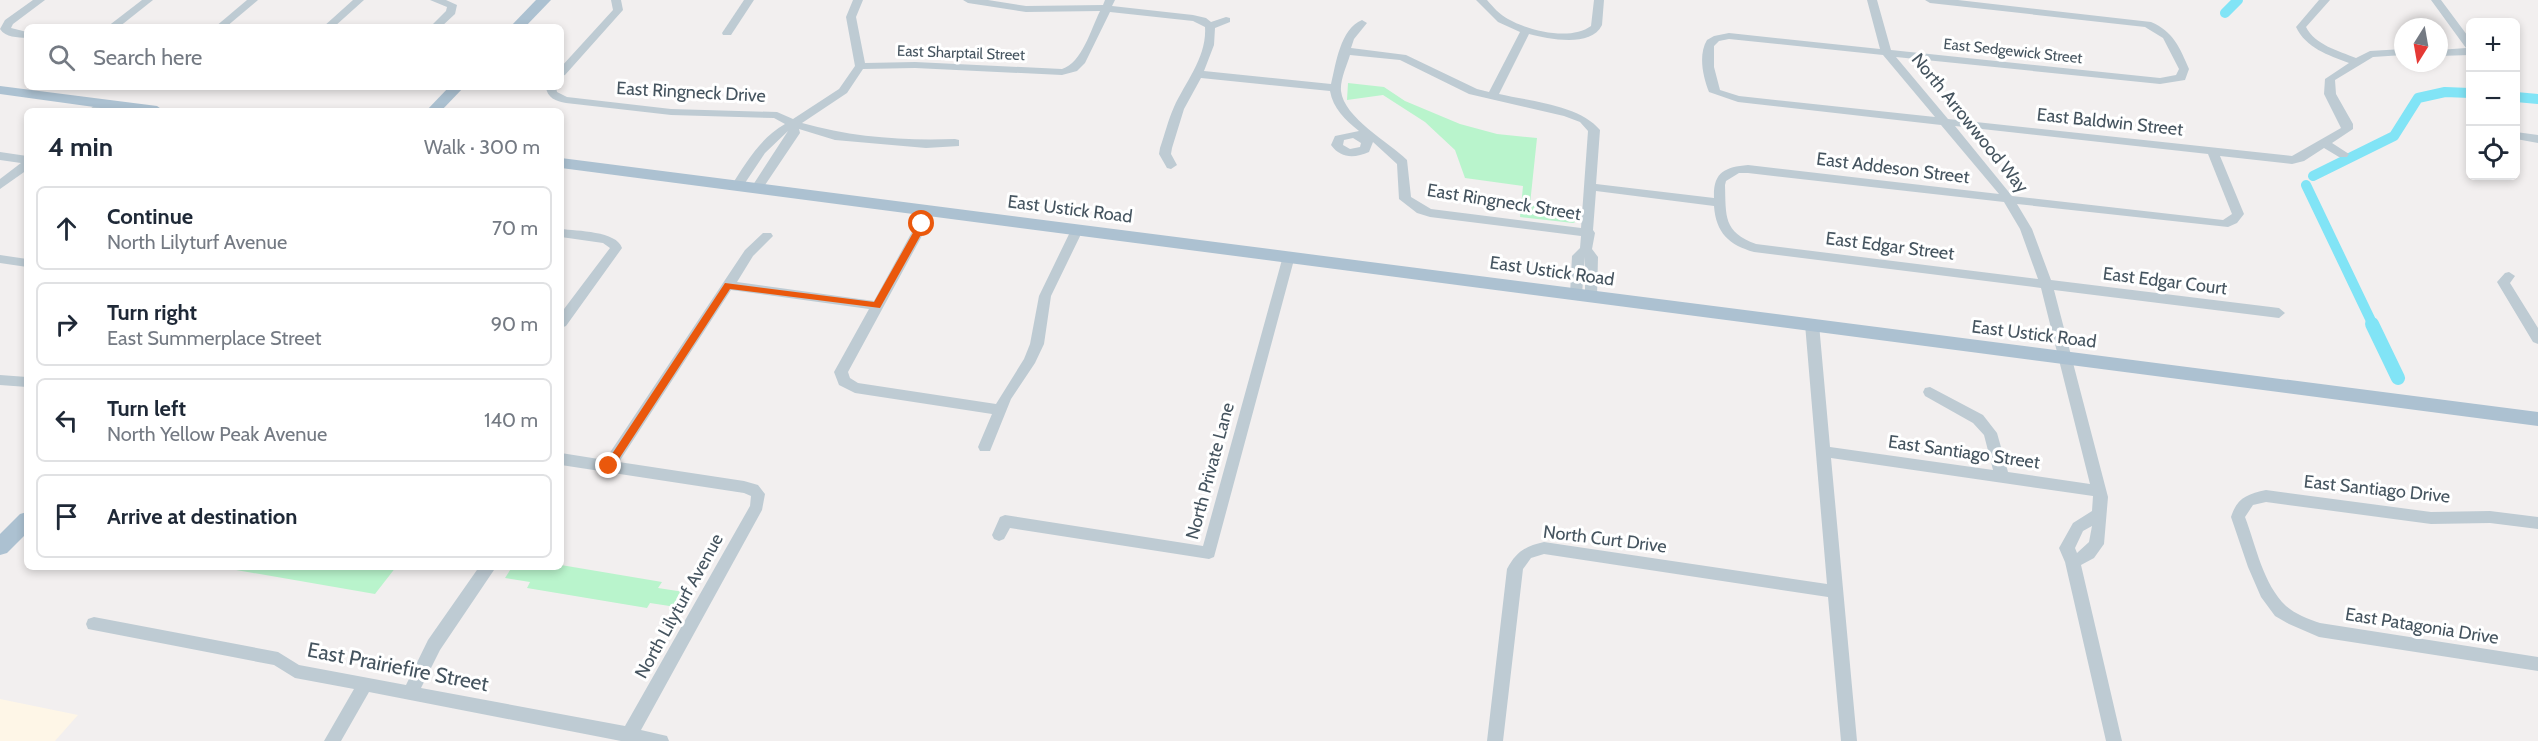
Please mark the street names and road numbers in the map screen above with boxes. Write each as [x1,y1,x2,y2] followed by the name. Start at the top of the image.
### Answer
[1943,35,2083,67] street label: East Sedgewick Street
[897,42,1025,64] street label: East Sharptail Street
[1907,49,2033,197] street label: North Arrowwood Way
[616,77,766,107] street label: East Ringneck Drive
[2036,103,2184,141] street label: East Baldwin Street
[1815,148,1971,188] street label: East Addeson Street
[1425,179,1583,225] street label: East Ringneck Street
[1006,190,1134,228] street label: East Ustick Road
[1824,227,1956,265] street label: East Edgar Street
[1488,251,1616,291] street label: East Ustick Road
[2102,262,2228,300] street label: East Edgar Court
[1970,315,2098,353] street label: East Ustick Road
[1181,400,1239,542] street label: North Private Lane
[1887,430,2041,474] street label: East Santiago Street
[2303,470,2451,508] street label: East Santiago Drive
[1542,521,1668,557] street label: North Curt Drive
[630,530,728,682] street label: North Lilyturf Avenue
[2344,603,2500,649] street label: East Patagonia Drive
[305,637,491,696] street label: East Prairiefire Street

